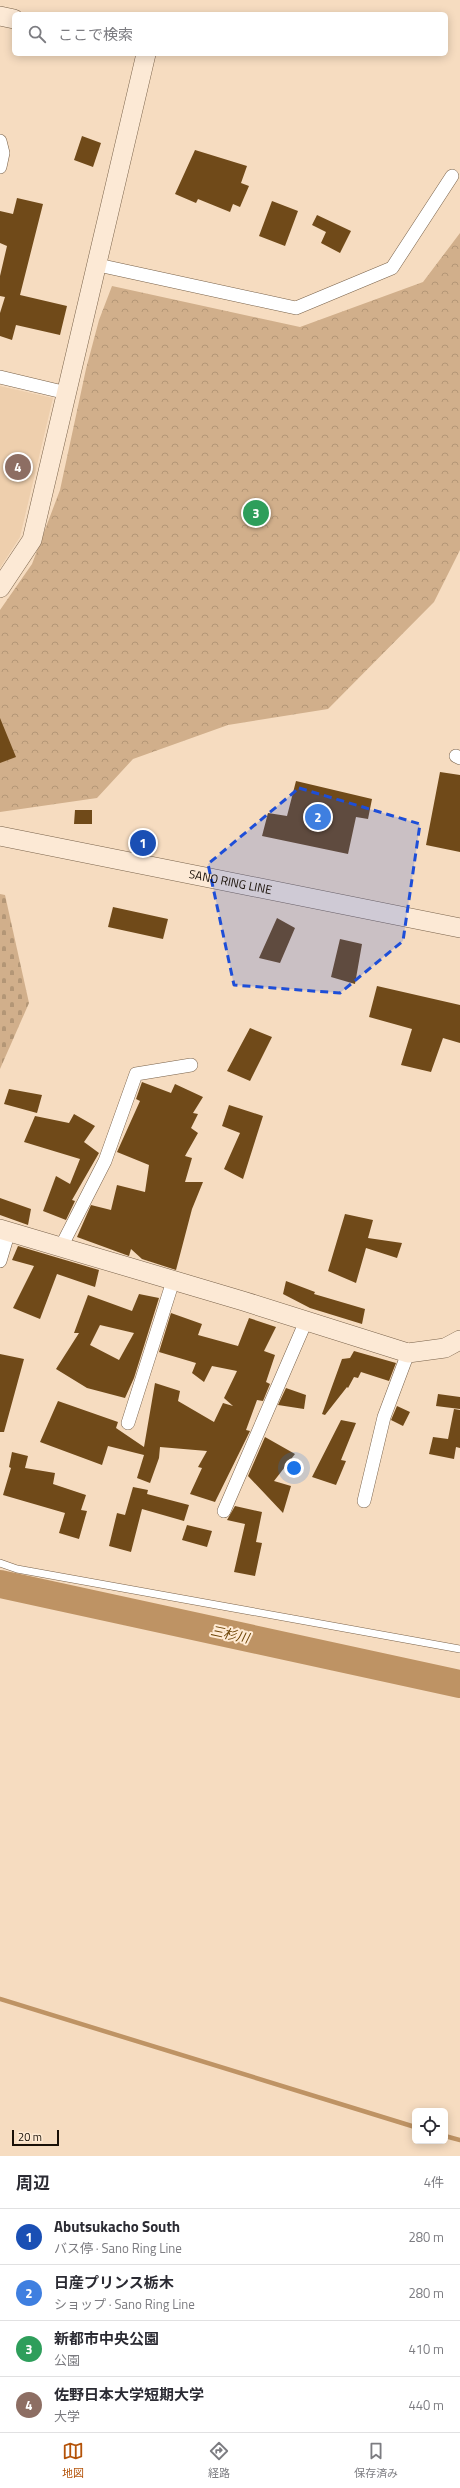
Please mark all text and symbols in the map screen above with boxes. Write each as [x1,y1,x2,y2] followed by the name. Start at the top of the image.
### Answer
[12,12,448,56] search box
[26,23,48,45] icon: search
[58,23,133,46] text: ここで検索
[5,452,31,482] pin: 4
[243,498,269,528] pin: 3
[305,802,331,832] pin: 2
[130,828,156,858] pin: 1
[187,864,274,899] street label: SANO RING LINE
[284,1458,304,1478] your location
[209,1620,253,1648] water label: 三杉川
[412,2108,448,2144] map controls
[412,2108,448,2144] button: locate
[12,2128,59,2147] scale bar
[18,2129,42,2145] text: 20 m
[16,2170,50,2196] text: 周辺
[424,2172,444,2192] text: 4件
[54,2215,180,2238] text: Abutsukacho South
[25,2227,33,2247] text: 1
[408,2227,444,2247] text: 280 m
[54,2238,182,2258] text: バス停 · Sano Ring Line
[54,2271,174,2294] text: 日産プリンス栃木
[25,2283,33,2303] text: 2
[408,2283,444,2303] text: 280 m
[54,2294,195,2314] text: ショップ · Sano Ring Line
[54,2327,159,2350] text: 新都市中央公園
[25,2339,33,2359] text: 3
[408,2339,444,2359] text: 410 m
[54,2350,80,2370] text: 公園
[54,2383,204,2406] text: 佐野日本大学短期大学
[25,2395,33,2415] text: 4
[408,2395,444,2415] text: 440 m
[54,2406,80,2426] text: 大学
[62,2440,84,2481] tab: 地図
[208,2440,230,2481] tab: 経路
[354,2440,398,2481] tab: 保存済み

